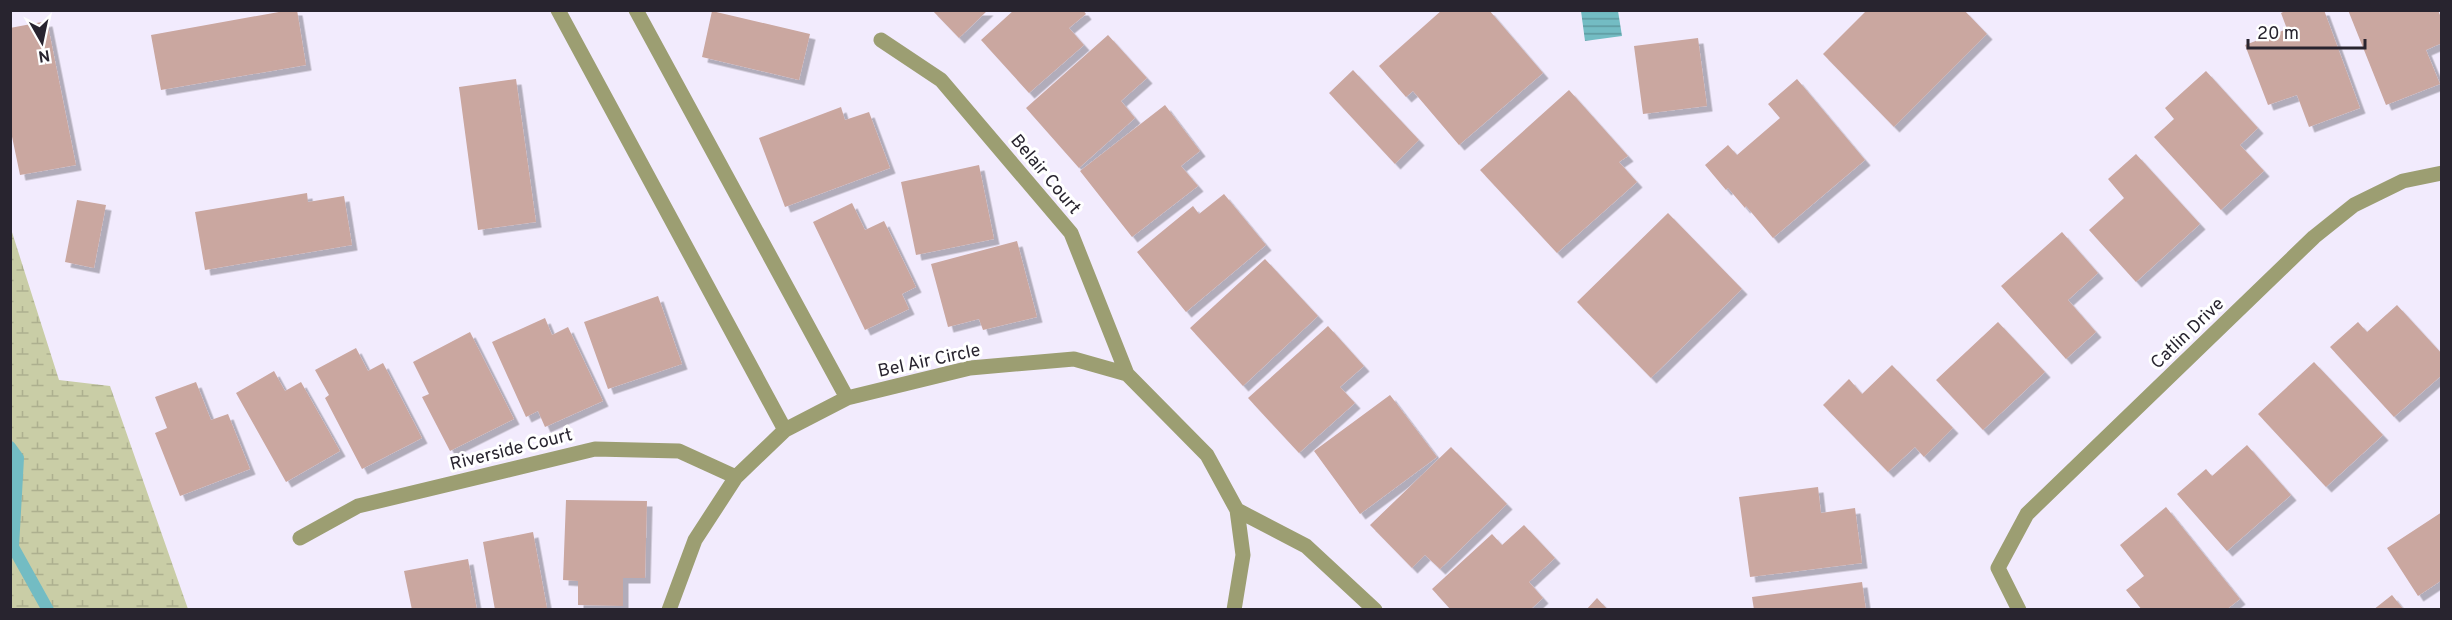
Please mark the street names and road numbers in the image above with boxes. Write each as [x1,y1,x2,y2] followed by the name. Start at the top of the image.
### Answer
[1005,130,1085,220] street label: Belair Court
[2146,293,2230,375] street label: Catlin Drive
[876,339,983,384] street label: Bel Air Circle
[448,424,575,477] street label: Riverside Court

